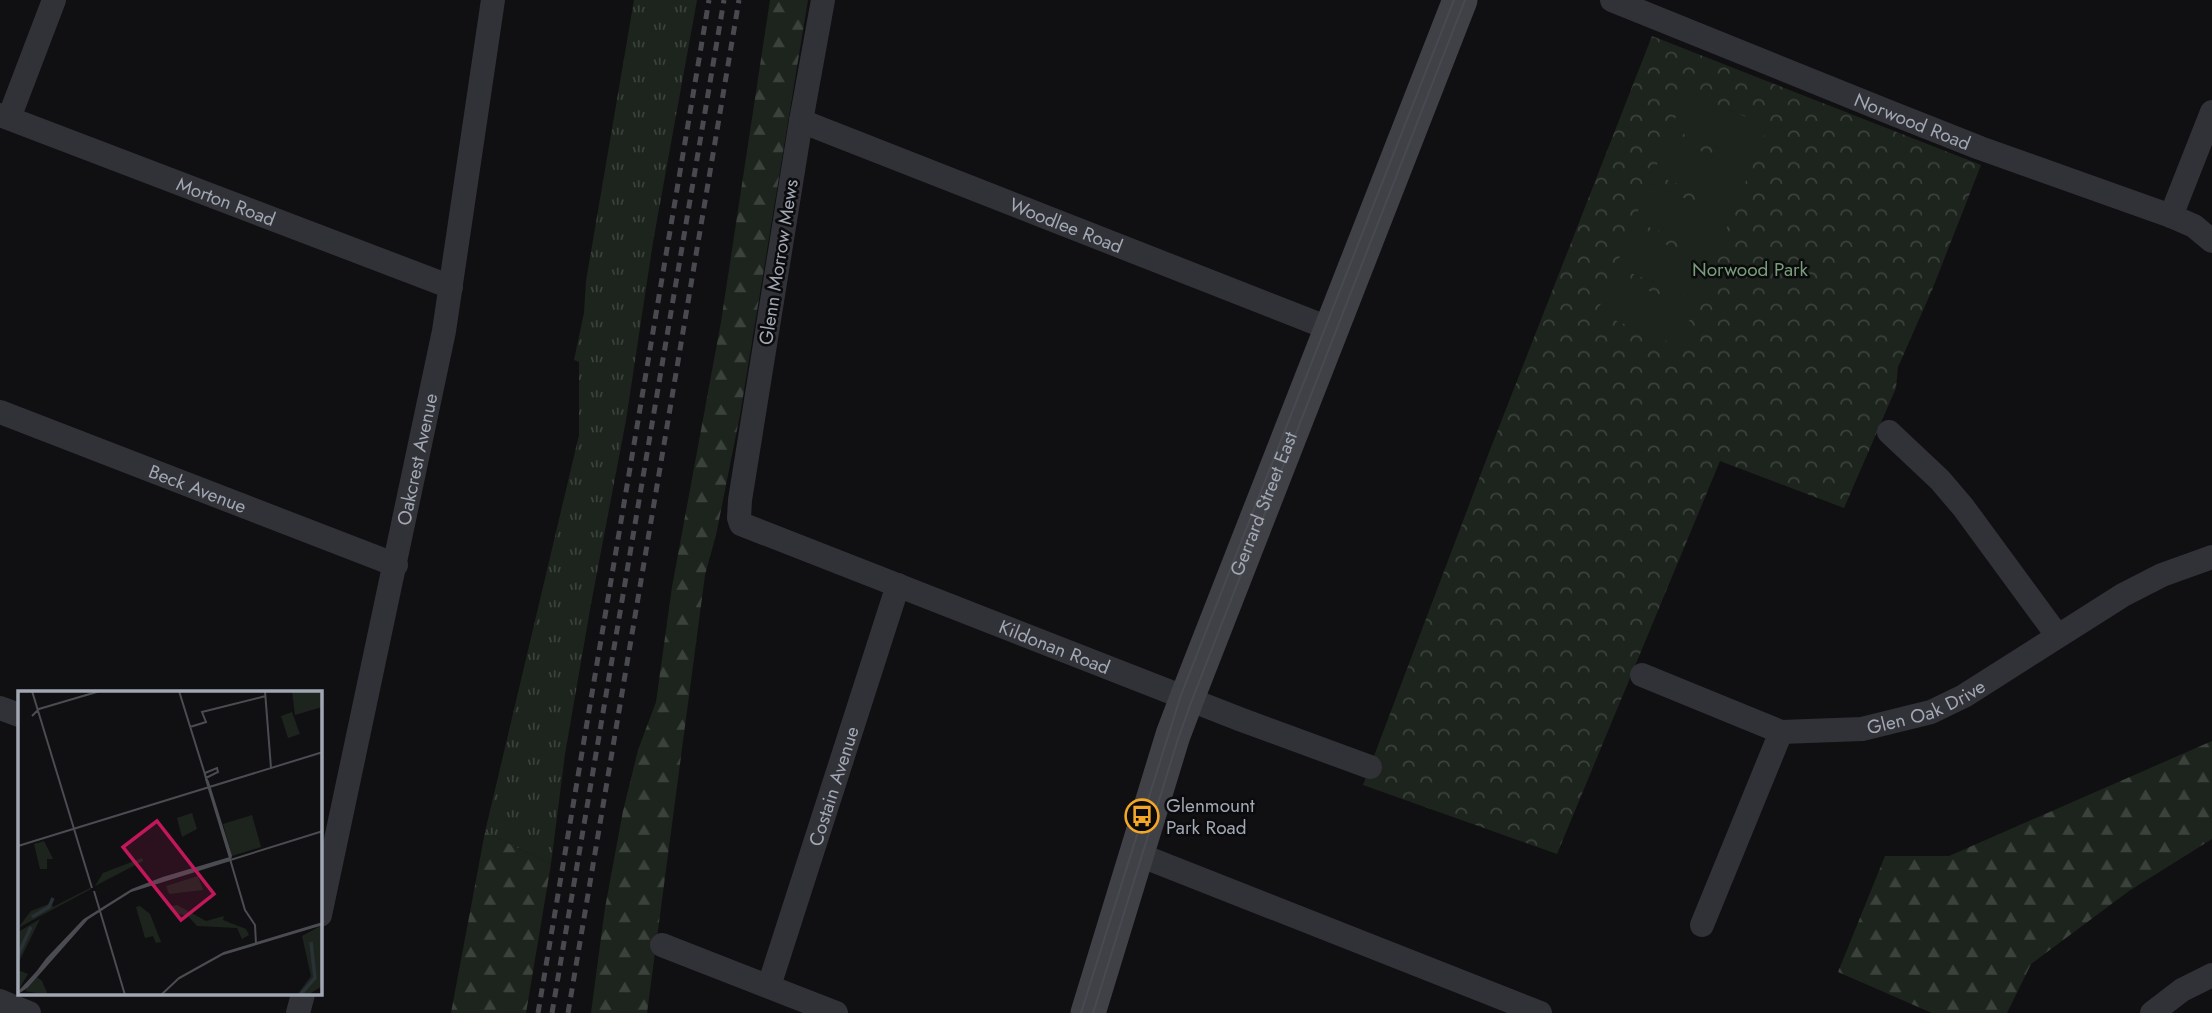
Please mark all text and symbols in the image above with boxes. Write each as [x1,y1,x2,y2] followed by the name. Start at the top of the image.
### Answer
[1850,86,1974,157] street label: Norwood Road
[173,171,279,233] street label: Morton Road
[752,177,805,347] street label: Glenn Morrow Mews
[1006,191,1127,260] street label: Woodlee Road
[1692,256,1809,283] park label: Norwood Park
[390,390,444,528] street label: Oakcrest Avenue
[1223,427,1304,580] street label: Gerrard Street East
[145,458,251,520] street label: Beck Avenue
[995,613,1114,681] street label: Kildonan Road
[1864,673,1991,741] street label: Glen Oak Drive
[18,691,322,996] inset map
[802,723,866,850] street label: Costain Avenue
[1166,792,1255,841] place label: Glenmount Park Road
[1123,797,1161,835] bus stop icon: Glenmount Park Road

